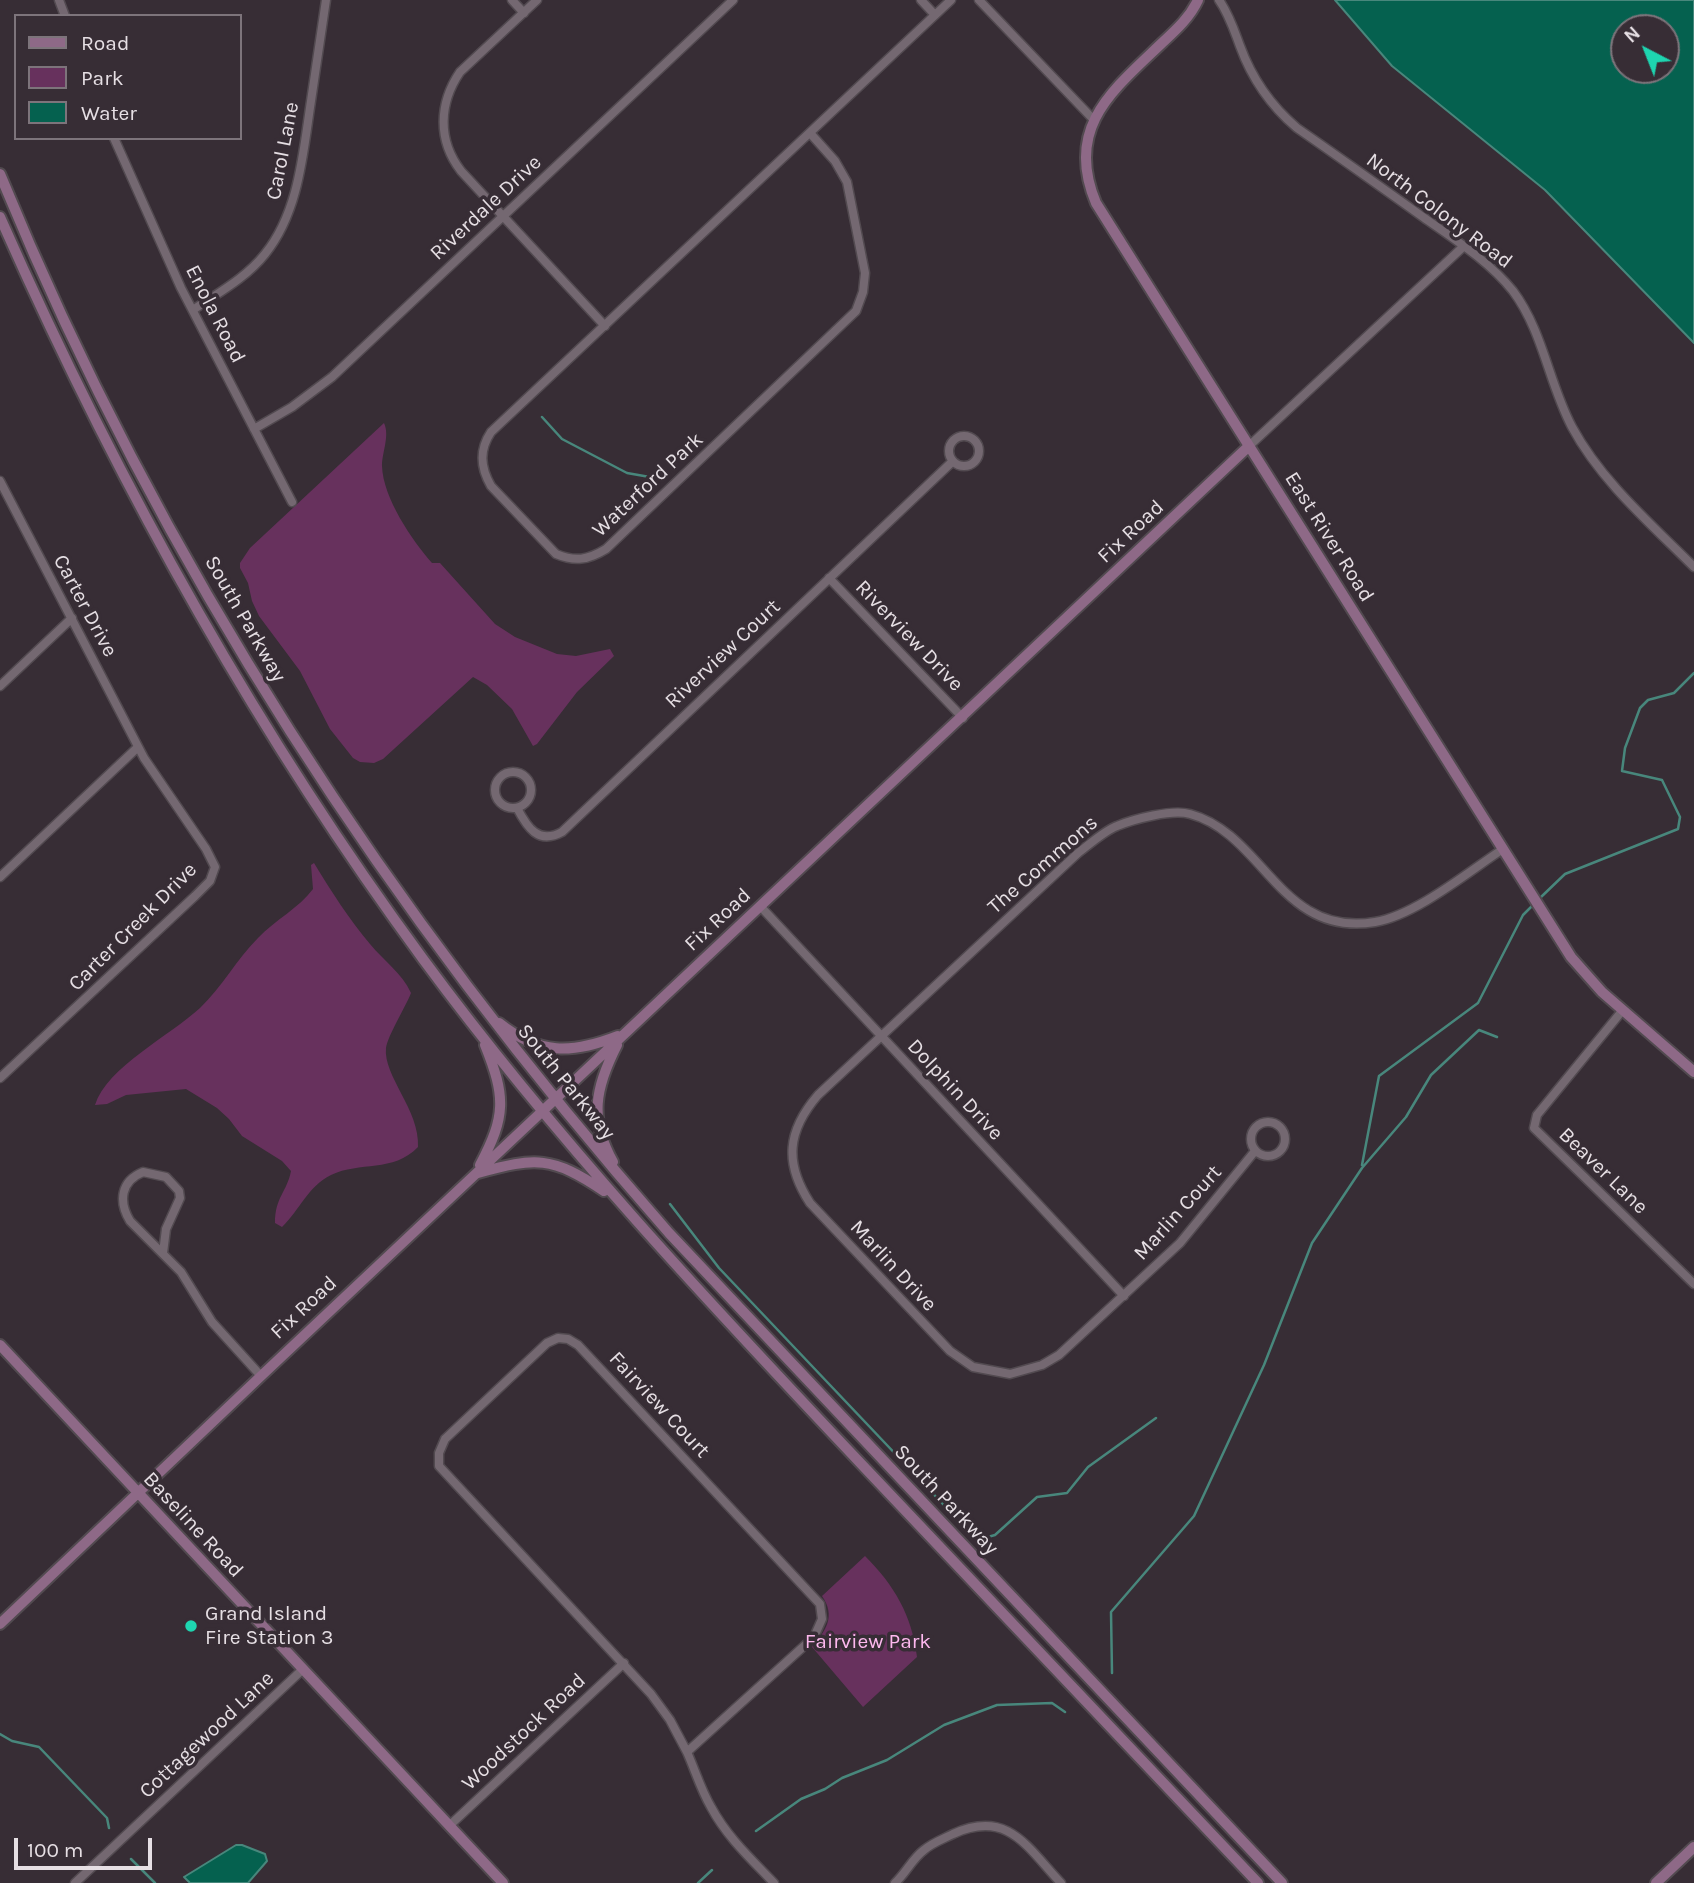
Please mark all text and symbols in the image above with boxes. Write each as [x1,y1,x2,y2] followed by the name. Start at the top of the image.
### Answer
[14,14,242,140] legend
[1610,14,1680,84] north arrow
[1620,22,1645,48] text: N
[81,31,129,55] text: Road
[81,66,124,90] text: Park
[261,100,305,202] street label: Carol Lane
[81,101,137,125] text: Water
[1361,148,1517,274] street label: North Colony Road
[425,150,547,266] street label: Riverdale Drive
[180,261,250,367] street label: Enola Road
[587,427,709,543] street label: Waterford Park
[1279,467,1379,607] street label: East River Road
[1093,495,1169,569] street label: Fix Road
[48,550,122,662] street label: Carter Drive
[199,551,291,687] street label: South Parkway
[850,575,968,697] street label: Riverview Drive
[660,594,786,714] street label: Riverview Court
[983,810,1103,920] street label: The Commons
[64,858,202,996] street label: Carter Creek Drive
[680,883,756,957] street label: Fix Road
[512,1019,620,1145] street label: South Parkway
[902,1034,1008,1146] street label: Dolphin Drive
[1553,1122,1653,1220] street label: Beaver Lane
[1129,1160,1227,1266] street label: Marlin Court
[844,1215,942,1317] street label: Marlin Drive
[266,1271,342,1345] street label: Fix Road
[603,1347,715,1463] street label: Fairview Court
[888,1440,1004,1560] street label: South Parkway
[138,1467,248,1583] street label: Baseline Road
[205,1601,333,1651] place label: Grand Island Fire Station 3
[183,1618,199,1634] marker: Grand Island Fire Station 3
[805,1629,931,1655] park label: Fairview Park
[134,1666,280,1804] street label: Cottagewood Lane
[457,1668,591,1796] street label: Woodstock Road
[18,1824,156,1868] scale bar
[27,1838,84,1862] text: 100 m

